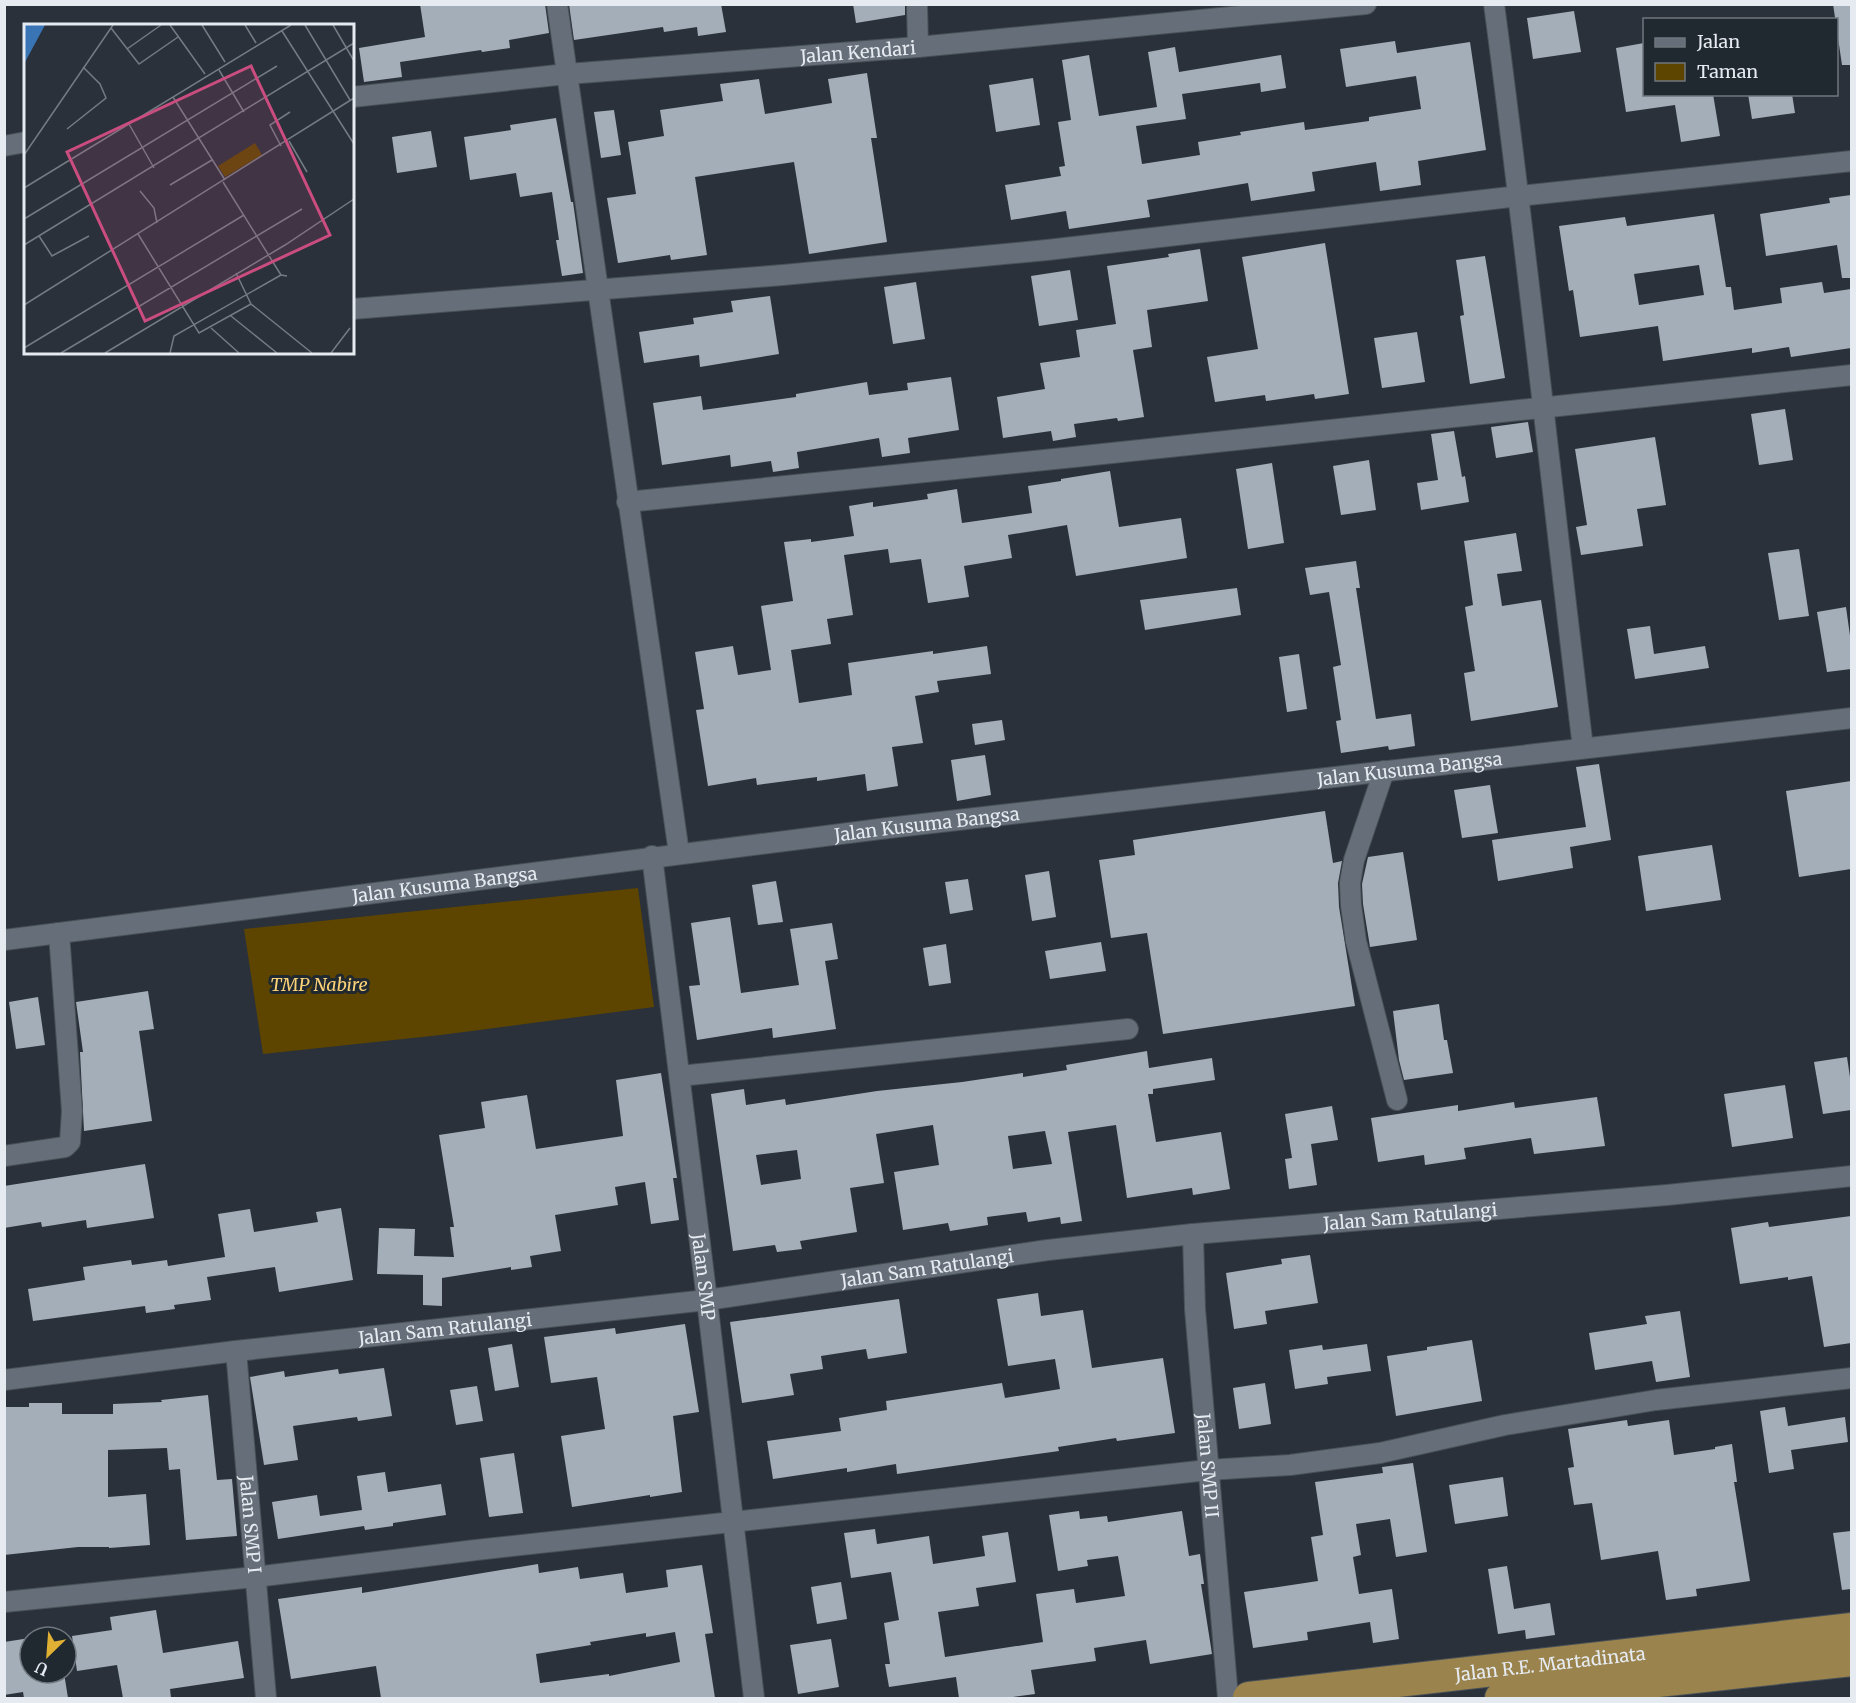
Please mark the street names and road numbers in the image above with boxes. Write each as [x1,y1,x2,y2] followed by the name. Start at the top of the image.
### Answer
[798,36,917,68] street label: Jalan Kendari
[1315,746,1504,791] street label: Jalan Kusuma Bangsa
[832,802,1021,846] street label: Jalan Kusuma Bangsa
[350,861,539,907] street label: Jalan Kusuma Bangsa
[1321,1198,1498,1235] street label: Jalan Sam Ratulangi
[687,1231,721,1322] street label: Jalan SMP
[838,1244,1015,1292] street label: Jalan Sam Ratulangi
[356,1308,533,1349] street label: Jalan Sam Ratulangi
[1192,1411,1224,1519] street label: Jalan SMP II
[235,1473,267,1574] street label: Jalan SMP I
[1452,1641,1647,1686] street label: Jalan R.E. Martadinata

